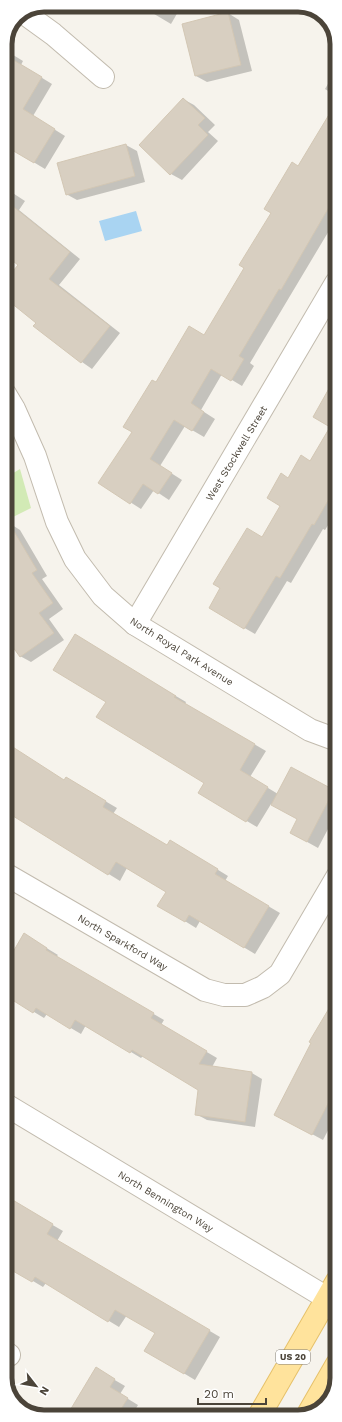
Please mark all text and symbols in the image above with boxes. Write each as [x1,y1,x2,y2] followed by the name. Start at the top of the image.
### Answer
[204,403,270,503] street label: West Stockwell Street
[128,615,236,688] street label: North Royal Park Avenue
[76,912,170,973] street label: North Sparkford Way
[116,1169,216,1235] street label: North Bennington Way
[276,1350,310,1364] road number: US 20
[16,1366,56,1406] north arrow
[198,1380,266,1406] scale bar
[36,1384,52,1398] text: N
[204,1387,234,1401] text: 20 m

